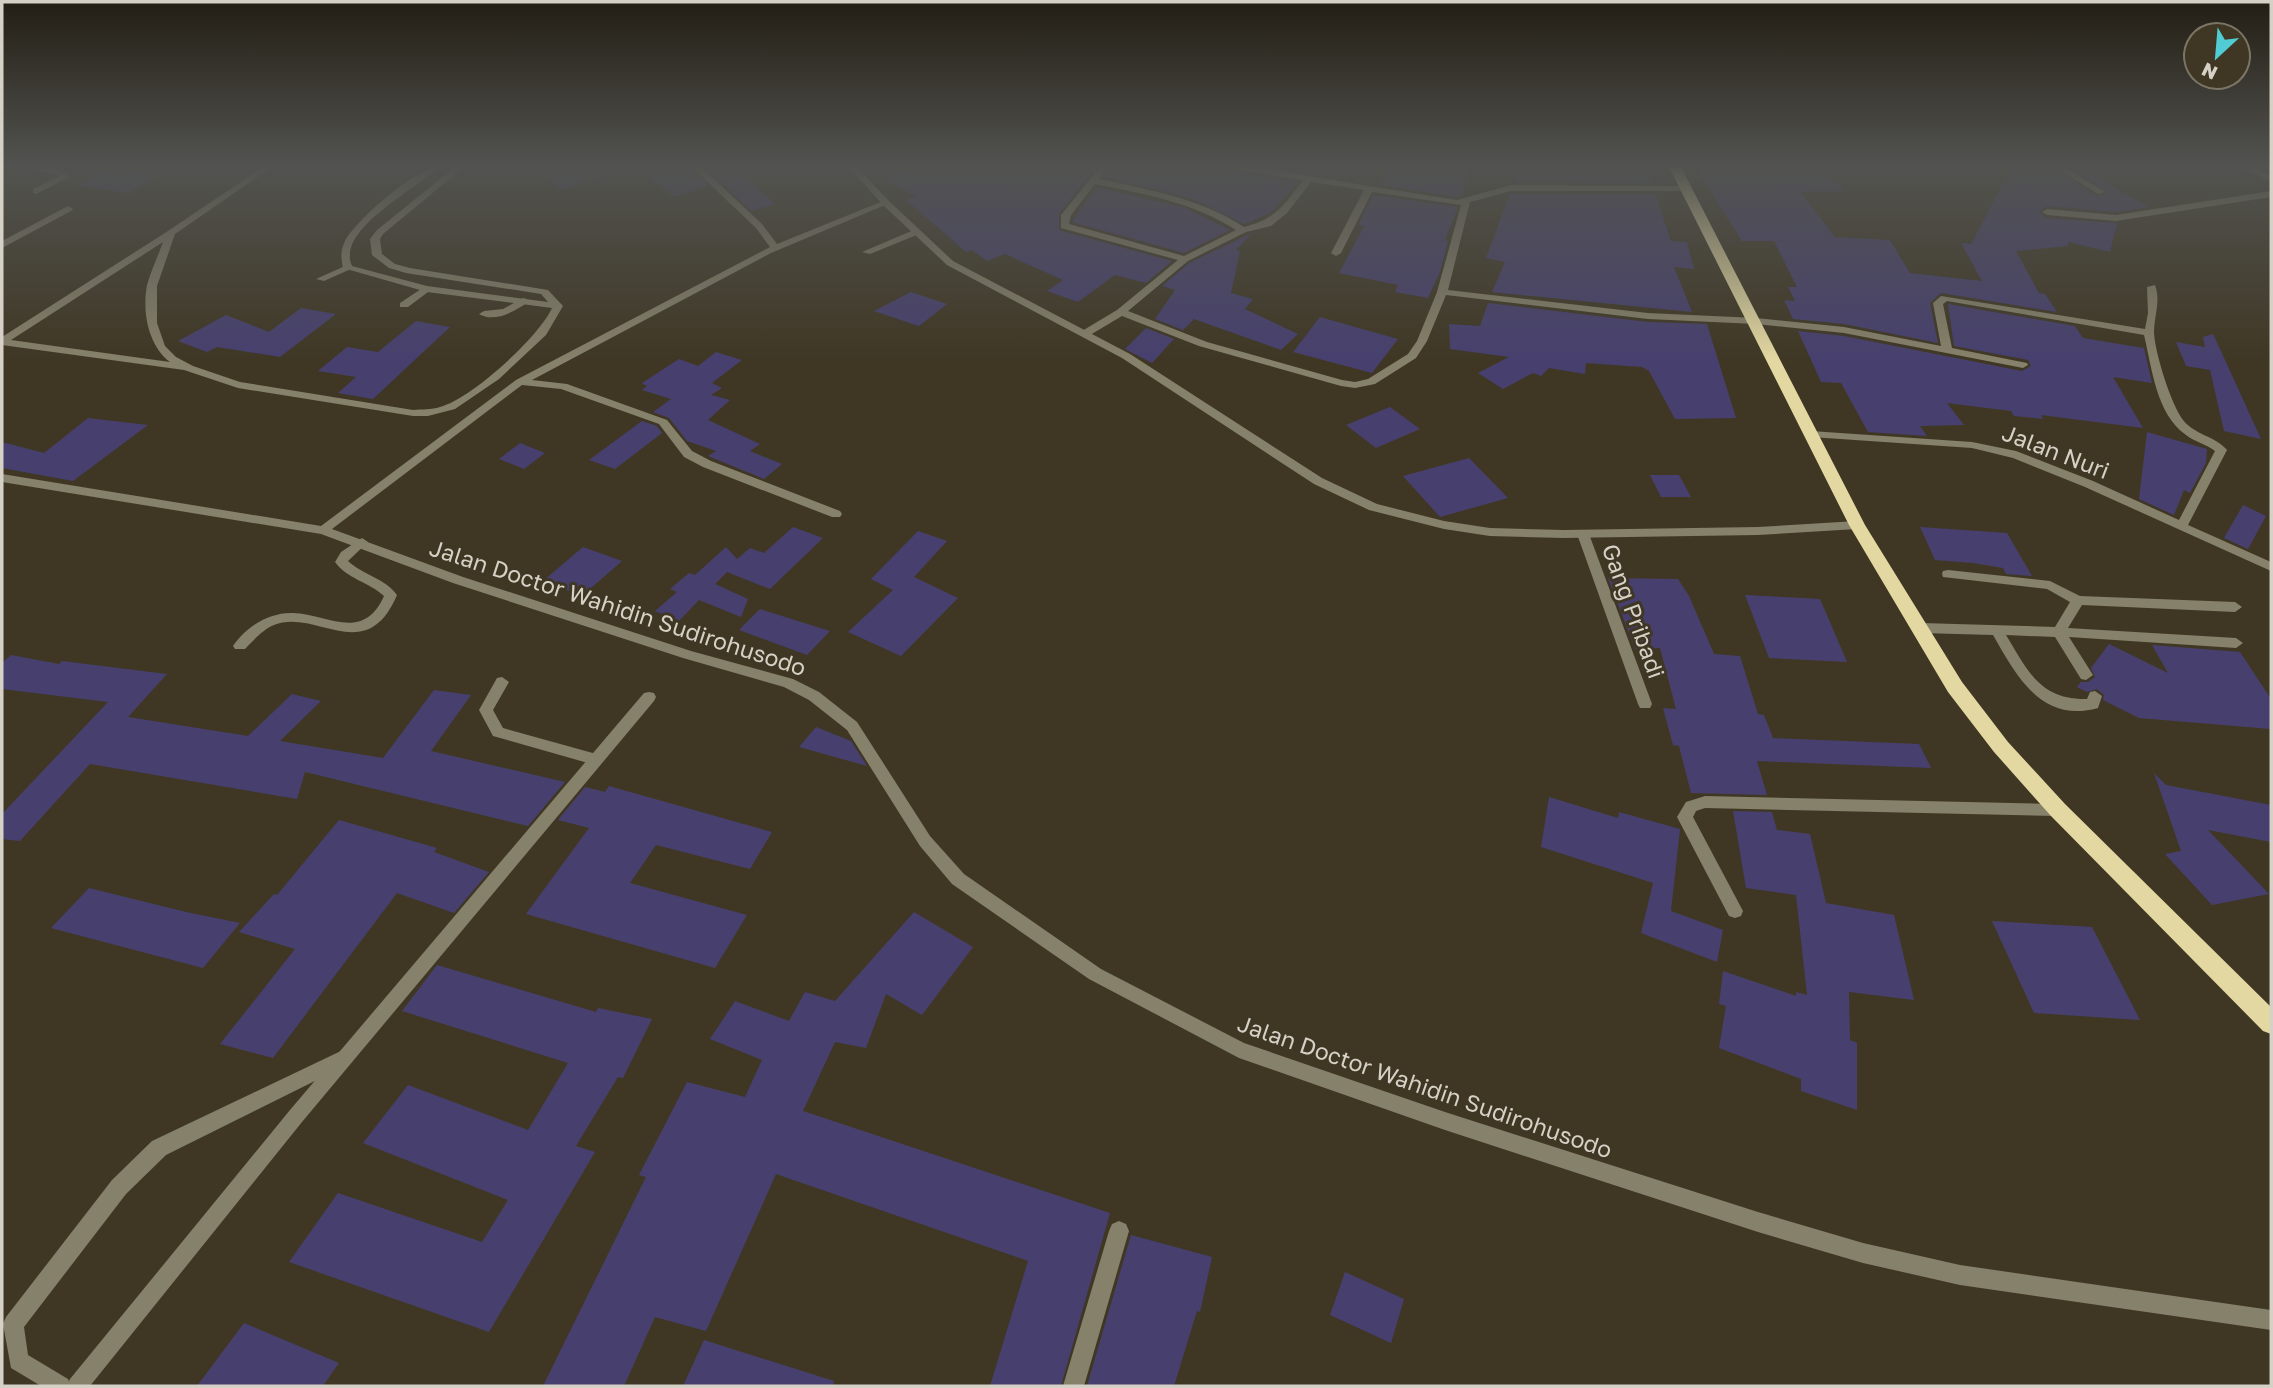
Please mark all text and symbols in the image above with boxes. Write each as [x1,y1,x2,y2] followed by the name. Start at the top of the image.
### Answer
[2182,21,2252,91] north arrow
[2198,58,2221,85] text: N
[1998,418,2114,484] street label: Jalan Nuri
[426,533,810,681] street label: Jalan Doctor Wahidin Sudirohusodo
[1597,540,1671,682] street label: Gang Pribadi
[1234,1009,1616,1163] street label: Jalan Doctor Wahidin Sudirohusodo

